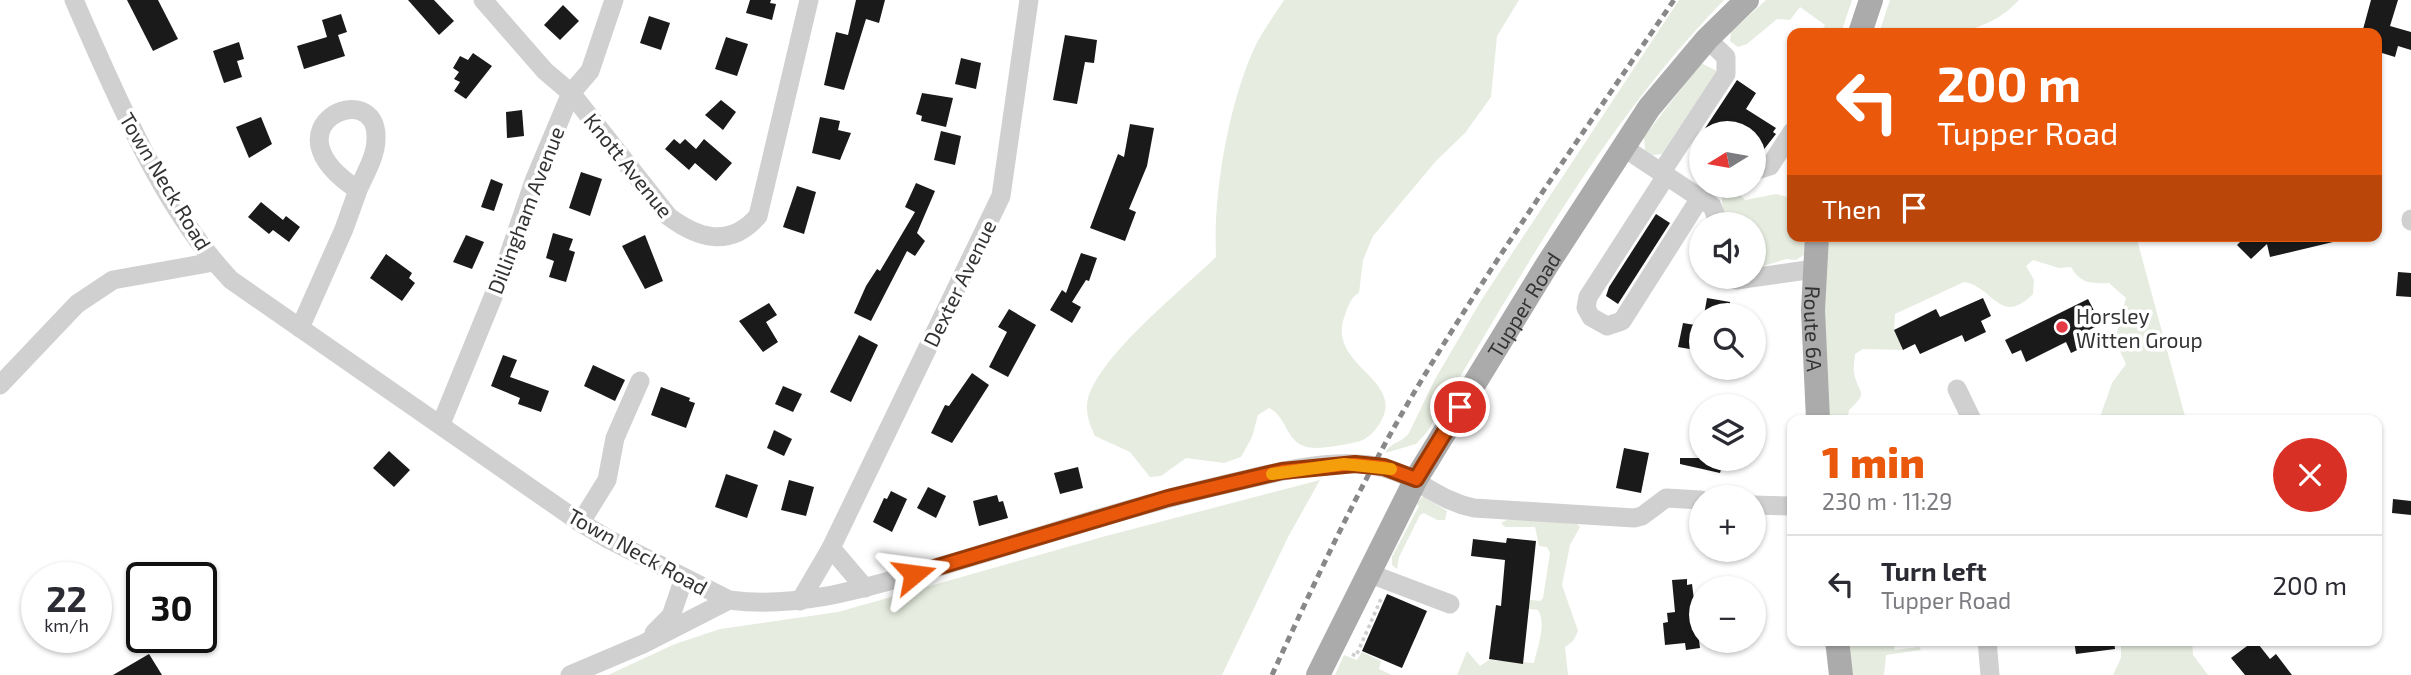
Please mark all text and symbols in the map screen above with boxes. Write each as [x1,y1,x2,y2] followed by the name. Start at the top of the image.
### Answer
[1937,53,2081,112] text: 200 m
[1822,56,1913,147] icon: left
[115,108,217,254] street label: Town Neck Road
[579,108,679,222] street label: Knott Avenue
[1937,113,2118,151] text: Tupper Road
[1689,121,1766,198] north arrow
[1689,121,1766,653] map controls
[482,123,568,297] street label: Dillingham Avenue
[1895,189,1933,227] icon: arrive
[1822,193,1881,224] text: Then
[1689,212,1766,289] button: sound
[917,215,1001,351] street label: Dexter Avenue
[1481,247,1565,362] street label: Tupper Road
[1800,285,1828,372] street label: Route 6A
[1689,303,1766,380] button: search
[2076,303,2203,352] place label: Horsley Witten Group
[2054,319,2070,335] marker: Horsley Witten Group
[1430,377,1490,437] pin
[1441,388,1479,426] icon: arrive
[1689,394,1766,471] button: layers
[1822,436,1925,486] text: 1 min
[2273,438,2347,512] button: close
[1689,485,1766,562] button: +
[1822,487,1952,515] text: 230 m · 11:29
[564,502,712,600] street label: Town Neck Road
[877,537,951,611] position arrow
[1881,555,1987,586] text: Turn left
[126,562,217,653] speed limit sign: 30
[1822,565,1860,603] icon: left
[2272,569,2347,600] text: 200 m
[1689,576,1766,653] button: −
[46,577,87,619] text: 22
[1881,586,2011,614] text: Tupper Road
[44,614,89,636] text: km/h

